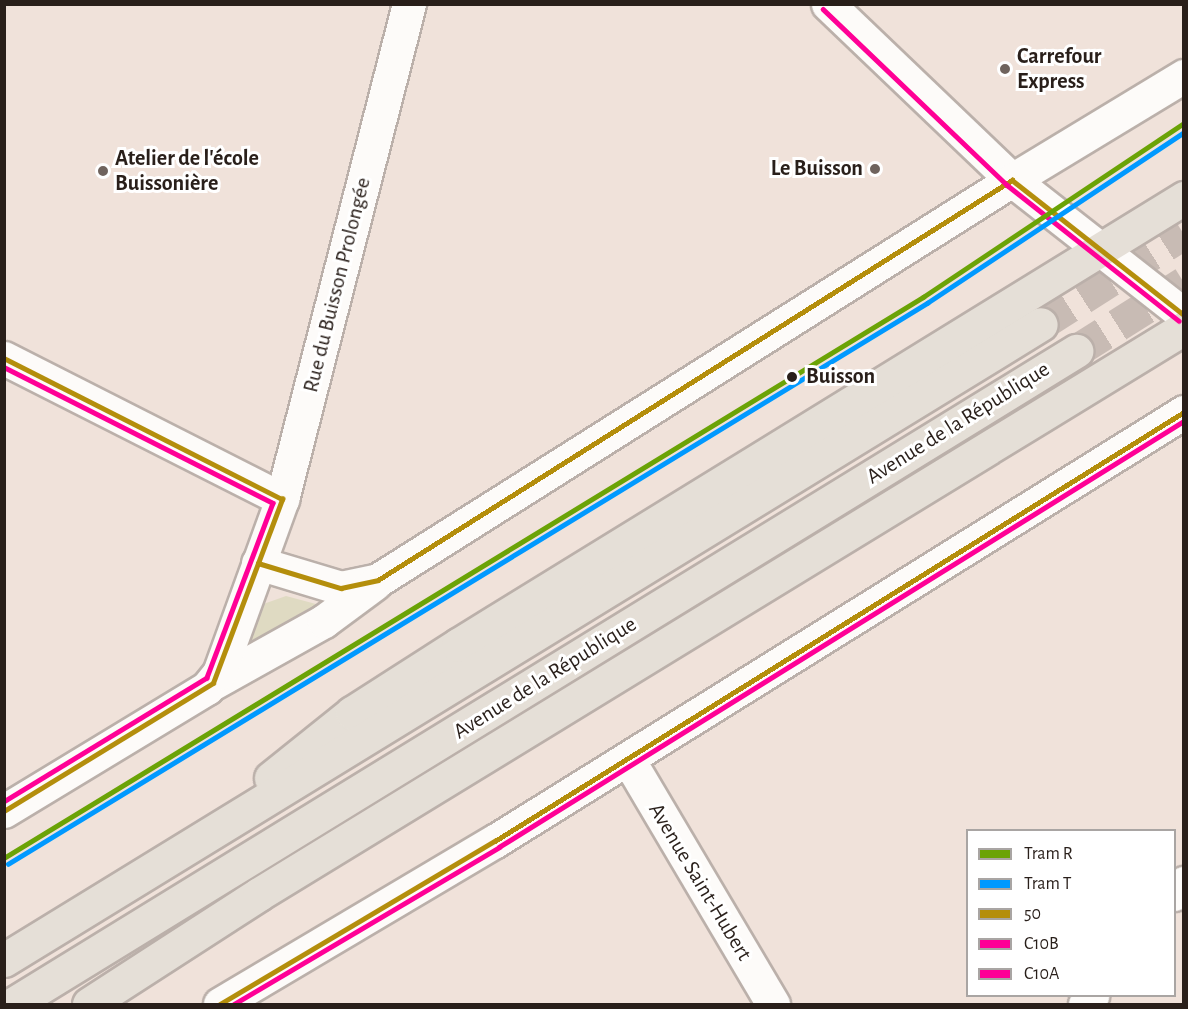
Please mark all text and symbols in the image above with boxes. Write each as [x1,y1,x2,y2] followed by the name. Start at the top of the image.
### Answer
[1017,43,1101,94] place label: Carrefour Express
[998,62,1012,76] marker: Carrefour Express
[115,145,259,196] place label: Atelier de l'école Buissonière
[771,156,863,182] place label: Le Buisson
[868,162,882,176] marker: Le Buisson
[96,164,110,178] marker: Atelier de l'école Buissonière
[298,175,376,395] street label: Rue du Buisson Prolongée
[862,356,1054,490] street label: Avenue de la République
[806,364,875,390] place label: Buisson
[783,368,801,386] marker: Buisson
[449,611,641,745] street label: Avenue de la République
[643,798,757,966] street label: Avenue Saint-Hubert
[966,829,1176,997] legend
[1024,845,1073,863] text: Tram R
[1024,875,1072,893] text: Tram T
[1024,905,1041,923] text: 50
[1024,935,1059,953] text: C10B
[1024,965,1059,983] text: C10A

